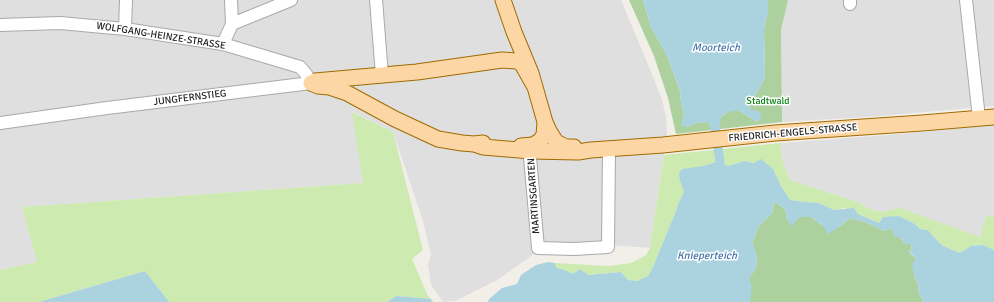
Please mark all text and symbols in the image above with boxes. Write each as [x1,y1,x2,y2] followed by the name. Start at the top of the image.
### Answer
[96,20,226,52] street label: WOLFGANG-HEINZE-STRASSE
[692,41,740,55] water label: Moorteich
[153,88,227,108] street label: JUNGFERNSTIEG
[746,95,790,107] park label: Stadtwald
[728,121,858,145] street label: FRIEDRICH-ENGELS-STRASSE
[525,158,543,234] street label: MARTINSGARTEN
[677,249,737,263] water label: Knieperteich

